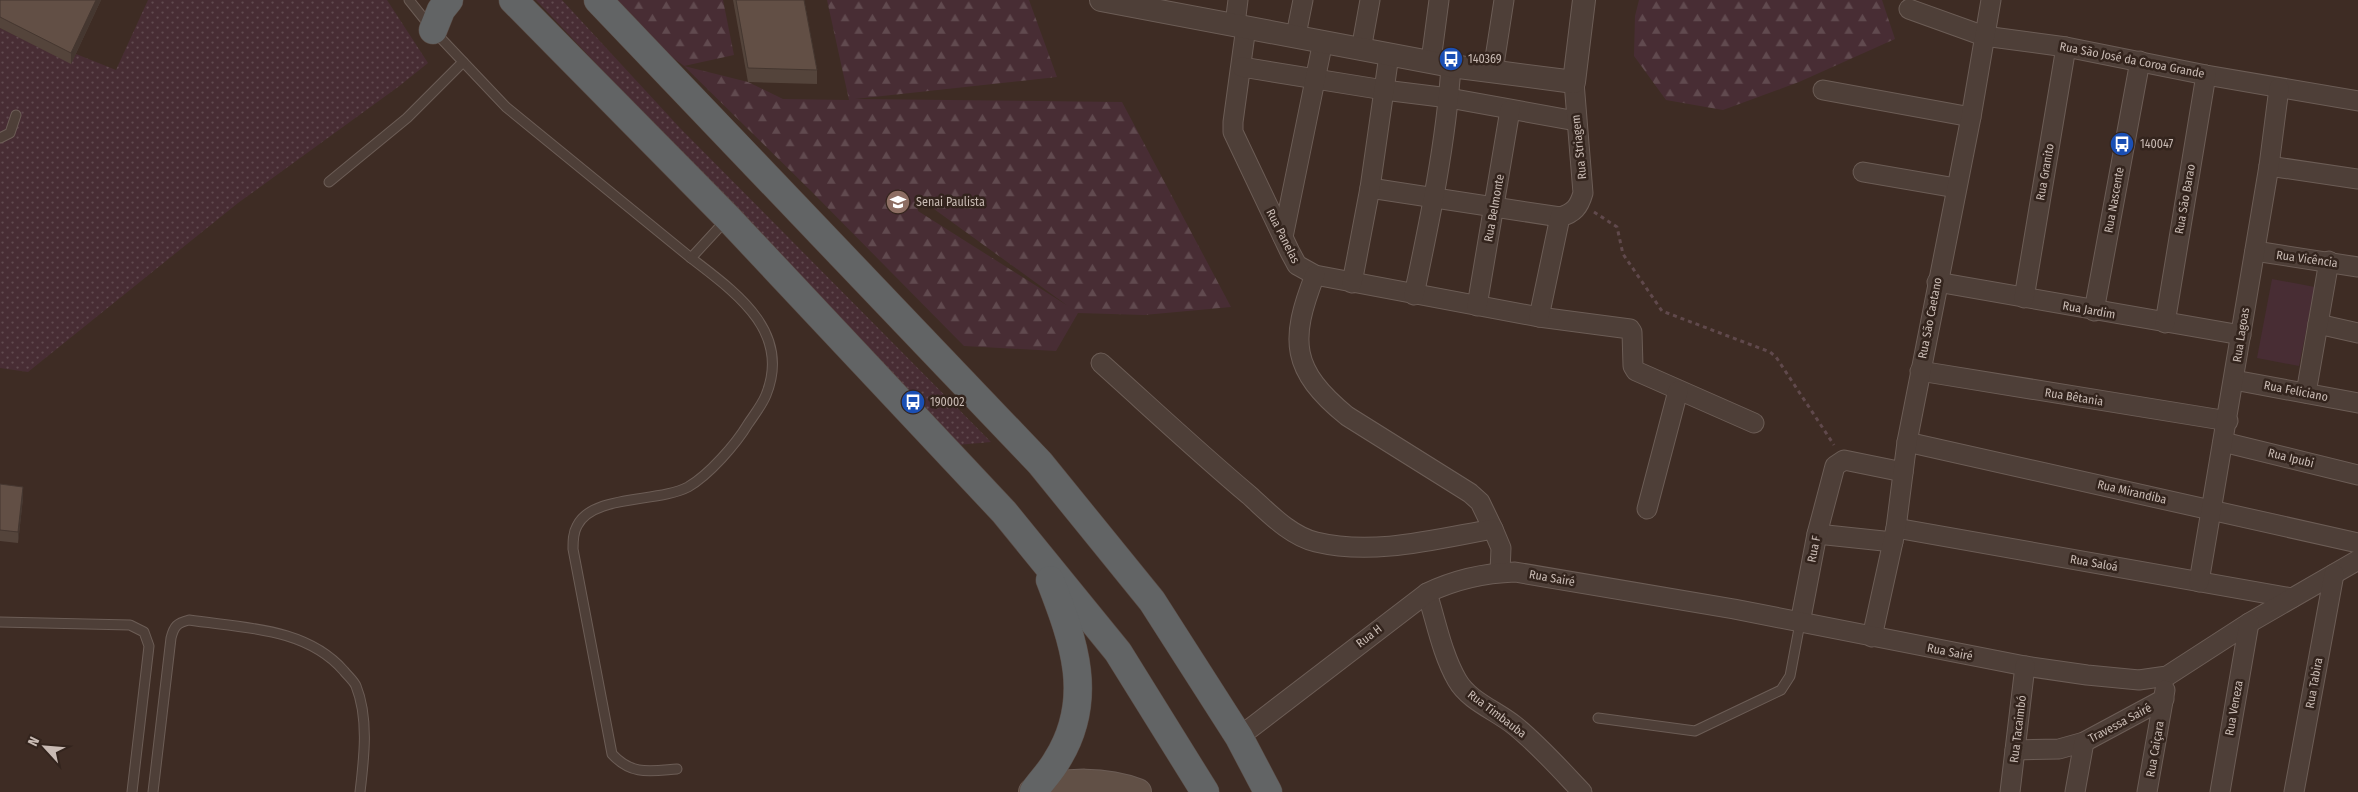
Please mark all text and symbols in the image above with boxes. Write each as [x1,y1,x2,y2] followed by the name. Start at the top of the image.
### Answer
[2058,39,2206,81] street label: Rua São José da Coroa Grande
[1438,46,1464,72] bus stop icon: 140369
[1468,52,1502,66] place label: 140369
[1569,114,1589,180] street label: Rua Striagem
[2109,131,2135,157] bus stop icon: 140047
[2140,137,2174,151] place label: 140047
[2033,142,2057,202] street label: Rua Granito
[2172,163,2198,235] street label: Rua São Barao
[2101,166,2127,234] street label: Rua Nascente
[1481,173,1507,243] street label: Rua Belmonte
[885,189,911,215] school or university icon: Senai Paulista
[916,195,985,209] place label: Senai Paulista
[1263,206,1303,266] street label: Rua Panelas
[2275,248,2339,270] street label: Rua Vicência
[1915,276,1945,360] street label: Rua São Caetano
[2062,298,2116,322] street label: Rua Jardim
[2230,307,2252,363] street label: Rua Lagoas
[2263,378,2329,404] street label: Rua Feliciano
[2044,385,2104,409] street label: Rua Bêtania
[900,389,926,415] bus stop icon: 190002
[930,395,964,409] place label: 190002
[2267,446,2315,470] street label: Rua Ipubi
[2096,477,2168,507] street label: Rua Mirandiba
[1805,534,1824,563] street label: Rua F
[2069,552,2119,574] street label: Rua Saloá
[1528,567,1576,589] street label: Rua Sairé
[1353,622,1385,650] street label: Rua H
[1926,641,1974,663] street label: Rua Sairé
[2303,656,2325,710] street label: Rua Tabira
[2222,679,2246,737] street label: Rua Veneza
[1465,687,1529,741] street label: Rua Timbauba
[2007,694,2029,764] street label: Rua Tacaimbó
[2086,701,2154,745] street label: Travessa Sairé
[2143,720,2167,778] street label: Rua Caiçara
[20,722,70,772] north arrow
[24,734,43,749] text: N

